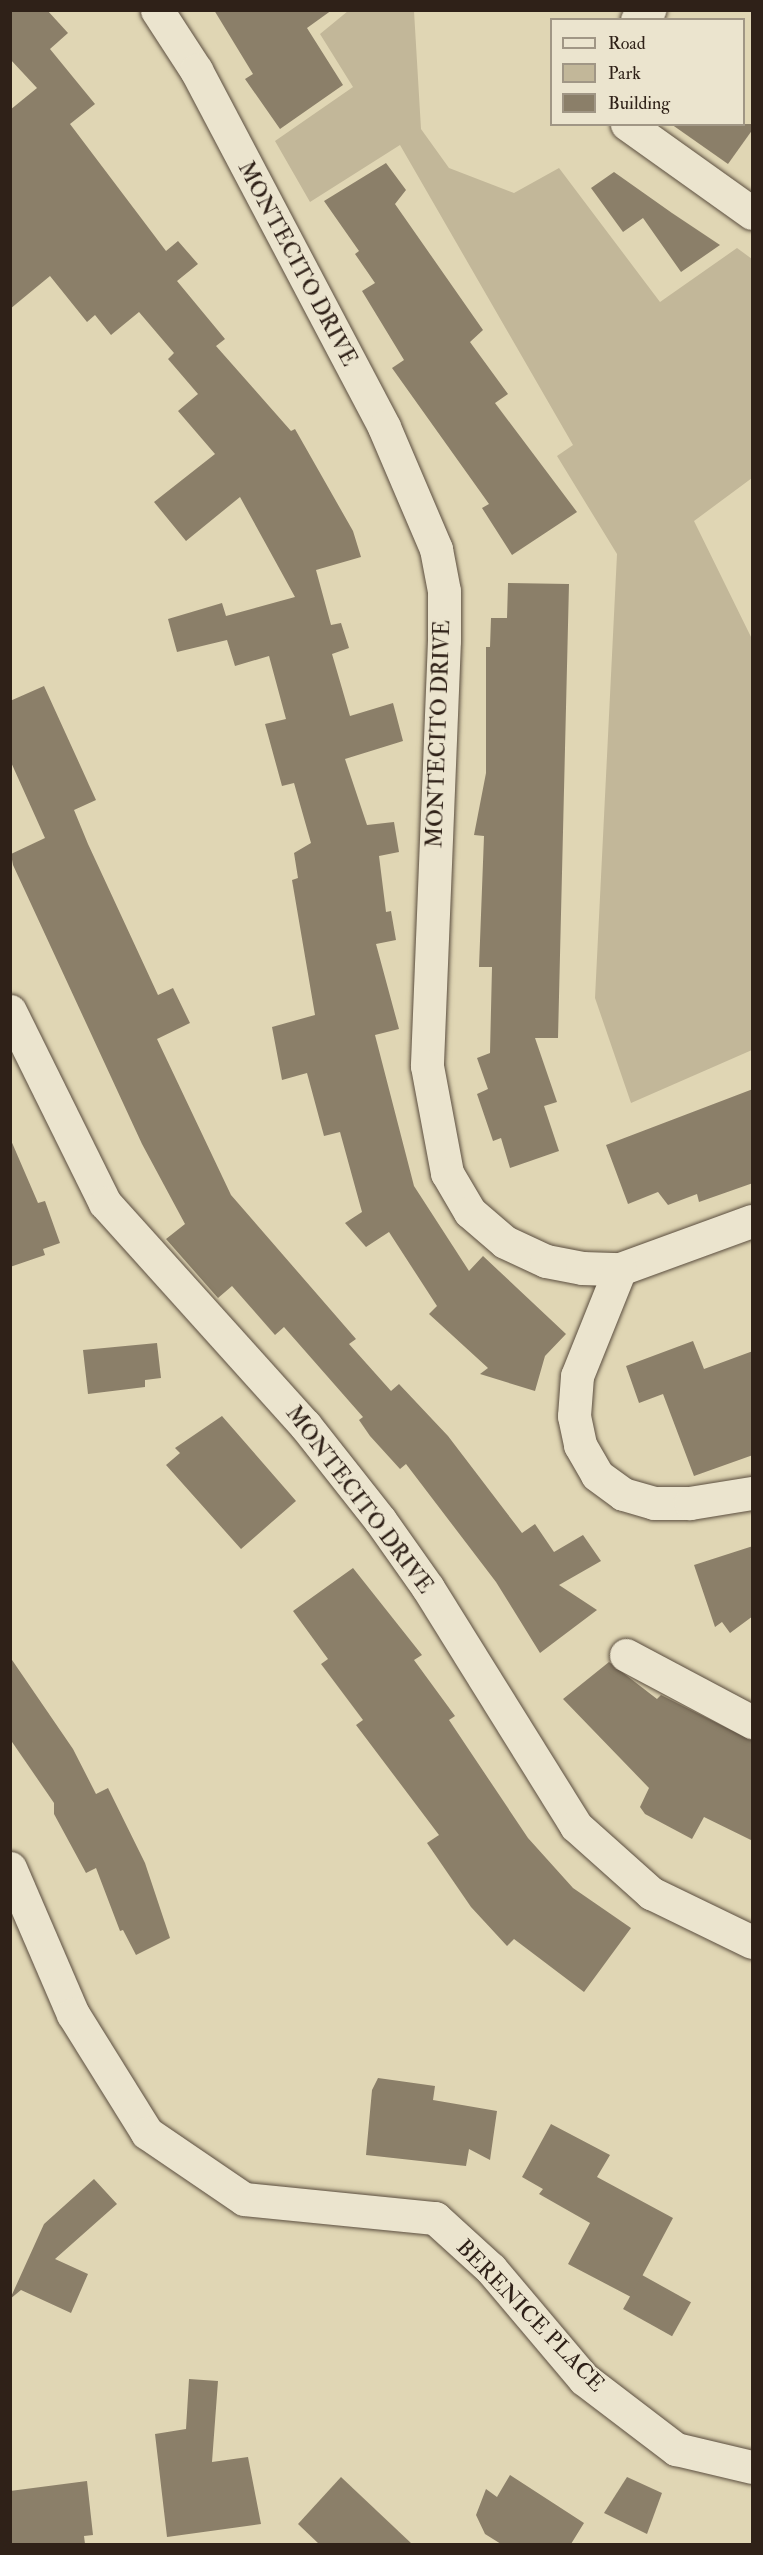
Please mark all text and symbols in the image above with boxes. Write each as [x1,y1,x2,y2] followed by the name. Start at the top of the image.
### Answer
[550,18,745,126] legend
[608,32,646,55] text: Road
[608,62,641,85] text: Park
[608,92,670,115] text: Building
[232,157,362,371] street label: MONTECITO DRIVE
[422,620,456,848] street label: MONTECITO DRIVE
[280,1401,438,1599] street label: MONTECITO DRIVE
[450,2234,610,2398] street label: BERENICE PLACE

